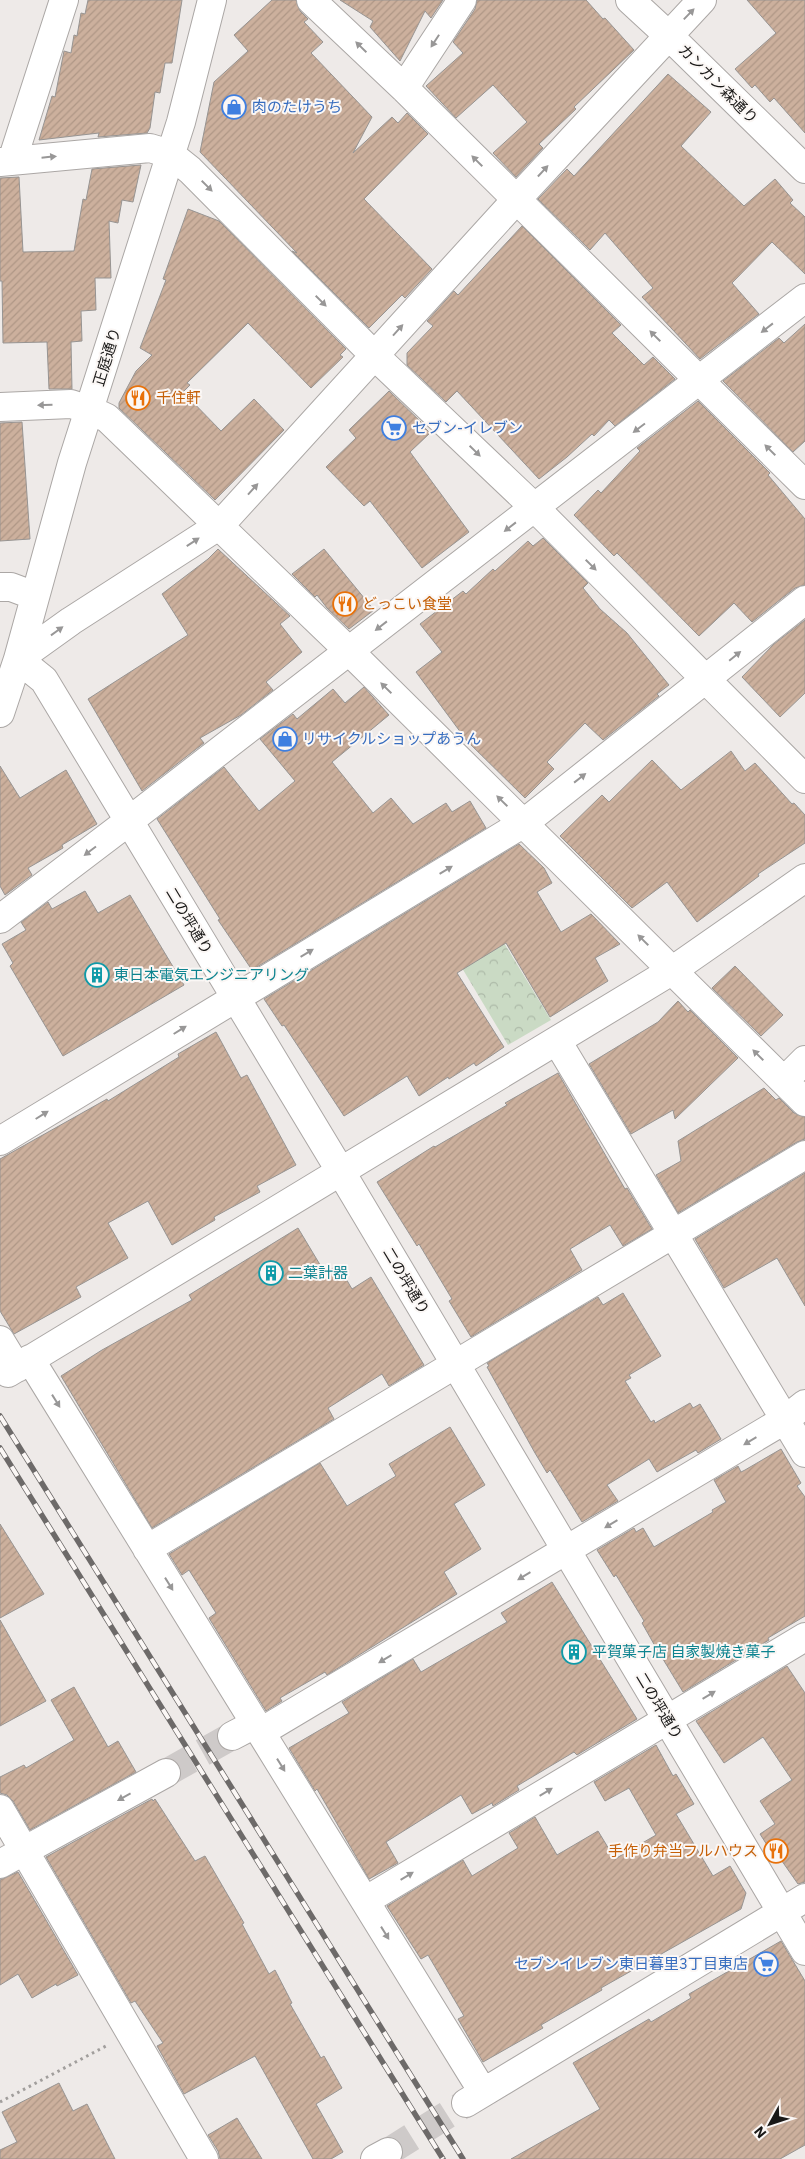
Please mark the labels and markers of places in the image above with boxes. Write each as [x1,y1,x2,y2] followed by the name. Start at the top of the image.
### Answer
[221,94,247,120] shop icon: 肉のたけうち
[252,97,342,116] place label: 肉のたけうち
[125,385,151,411] restaurant icon: 千住軒
[156,388,201,407] place label: 千住軒
[381,415,407,441] supermarket icon: セブン-イレブン
[412,418,523,437] place label: セブン-イレブン
[332,591,358,617] restaurant icon: どっこい食堂
[362,594,452,613] place label: どっこい食堂
[272,726,298,752] shop icon: リサイクルショップあうん
[302,729,481,748] place label: リサイクルショップあうん
[84,962,110,988] building icon: 東日本電気エンジニアリング
[114,965,309,984] place label: 東日本電気エンジニアリング
[258,1260,284,1286] building icon: 二葉計器
[288,1263,348,1282] place label: 二葉計器
[561,1639,587,1665] building icon: 平賀菓子店 自家製焼き菓子
[592,1642,776,1661] place label: 平賀菓子店 自家製焼き菓子
[763,1838,789,1864] restaurant icon: 手作り弁当フルハウス
[608,1841,758,1860] place label: 手作り弁当フルハウス
[753,1951,779,1977] supermarket icon: セブンイレブン東日暮里3丁目東店
[514,1954,748,1973] place label: セブンイレブン東日暮里3丁目東店

